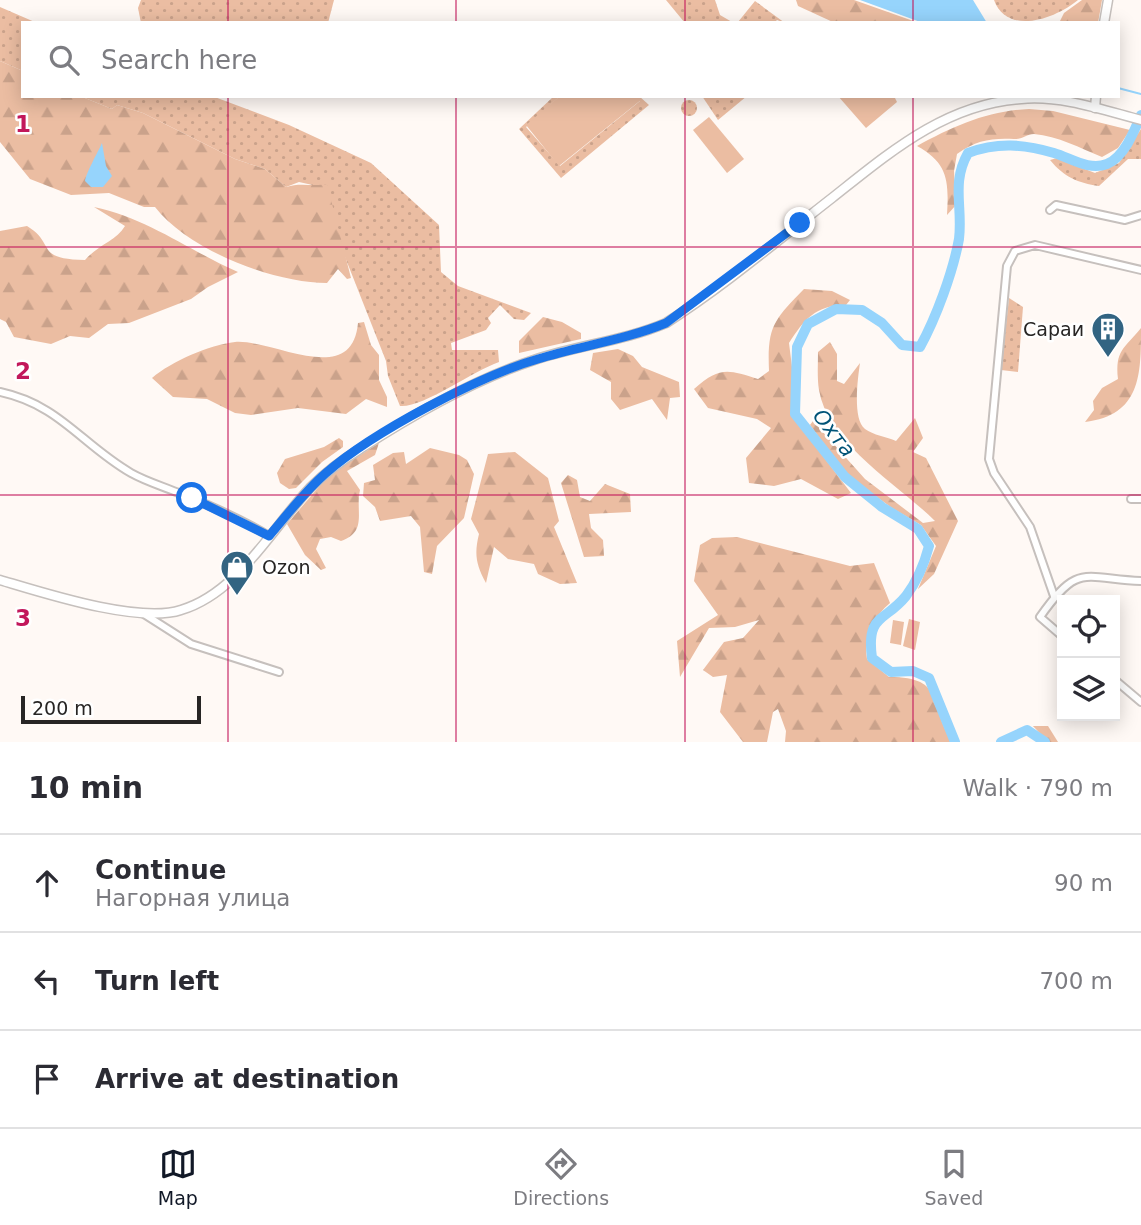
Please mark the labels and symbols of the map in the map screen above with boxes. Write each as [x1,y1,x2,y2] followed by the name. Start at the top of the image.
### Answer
[15,111,31,137] text: 1
[784,207,815,238] route end
[1089,310,1127,359] building icon: Сараи
[1023,318,1084,340] place label: Сараи
[15,358,31,384] text: 2
[808,404,860,462] water label: Охта
[176,482,207,513] route start
[218,548,256,597] shop icon: Ozon
[262,556,311,578] place label: Ozon
[15,605,31,631] text: 3
[21,693,201,725] scale bar

